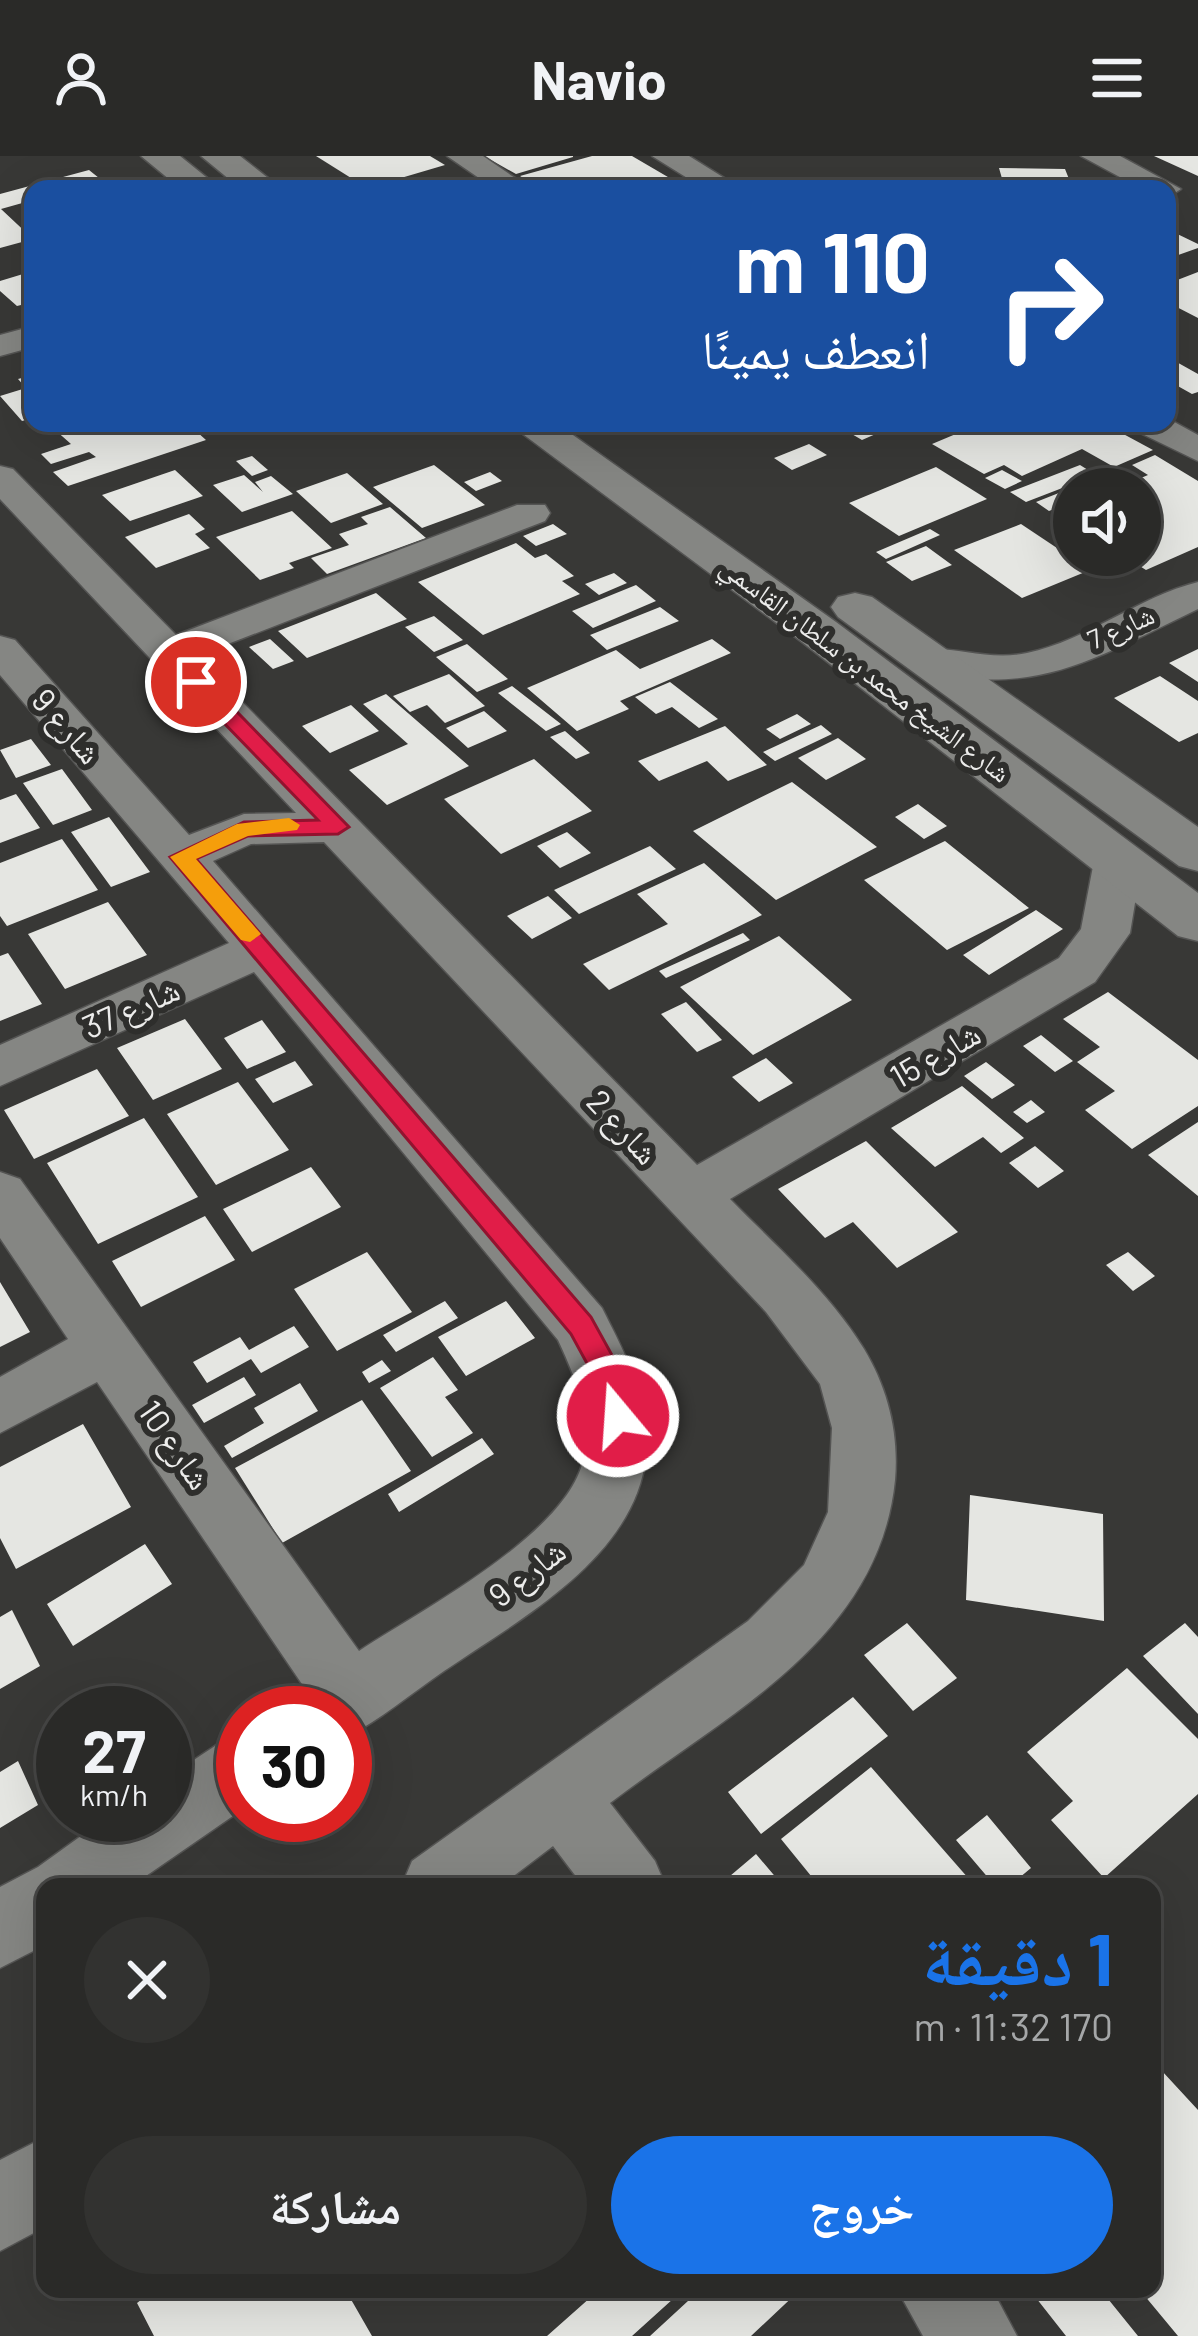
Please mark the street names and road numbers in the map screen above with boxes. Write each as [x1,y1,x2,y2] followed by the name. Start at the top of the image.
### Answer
[711,549,1017,793] street label: شارع الشيخ محمد بن سلطان القاسمي
[1082,597,1160,658] street label: شارع 7
[23,680,111,772] street label: شارع 9
[76,968,186,1048] street label: شارع 37
[882,1012,988,1098] street label: شارع 15
[578,1081,668,1173] street label: شارع 2
[129,1392,221,1498] street label: شارع 10
[480,1530,574,1616] street label: شارع 9

